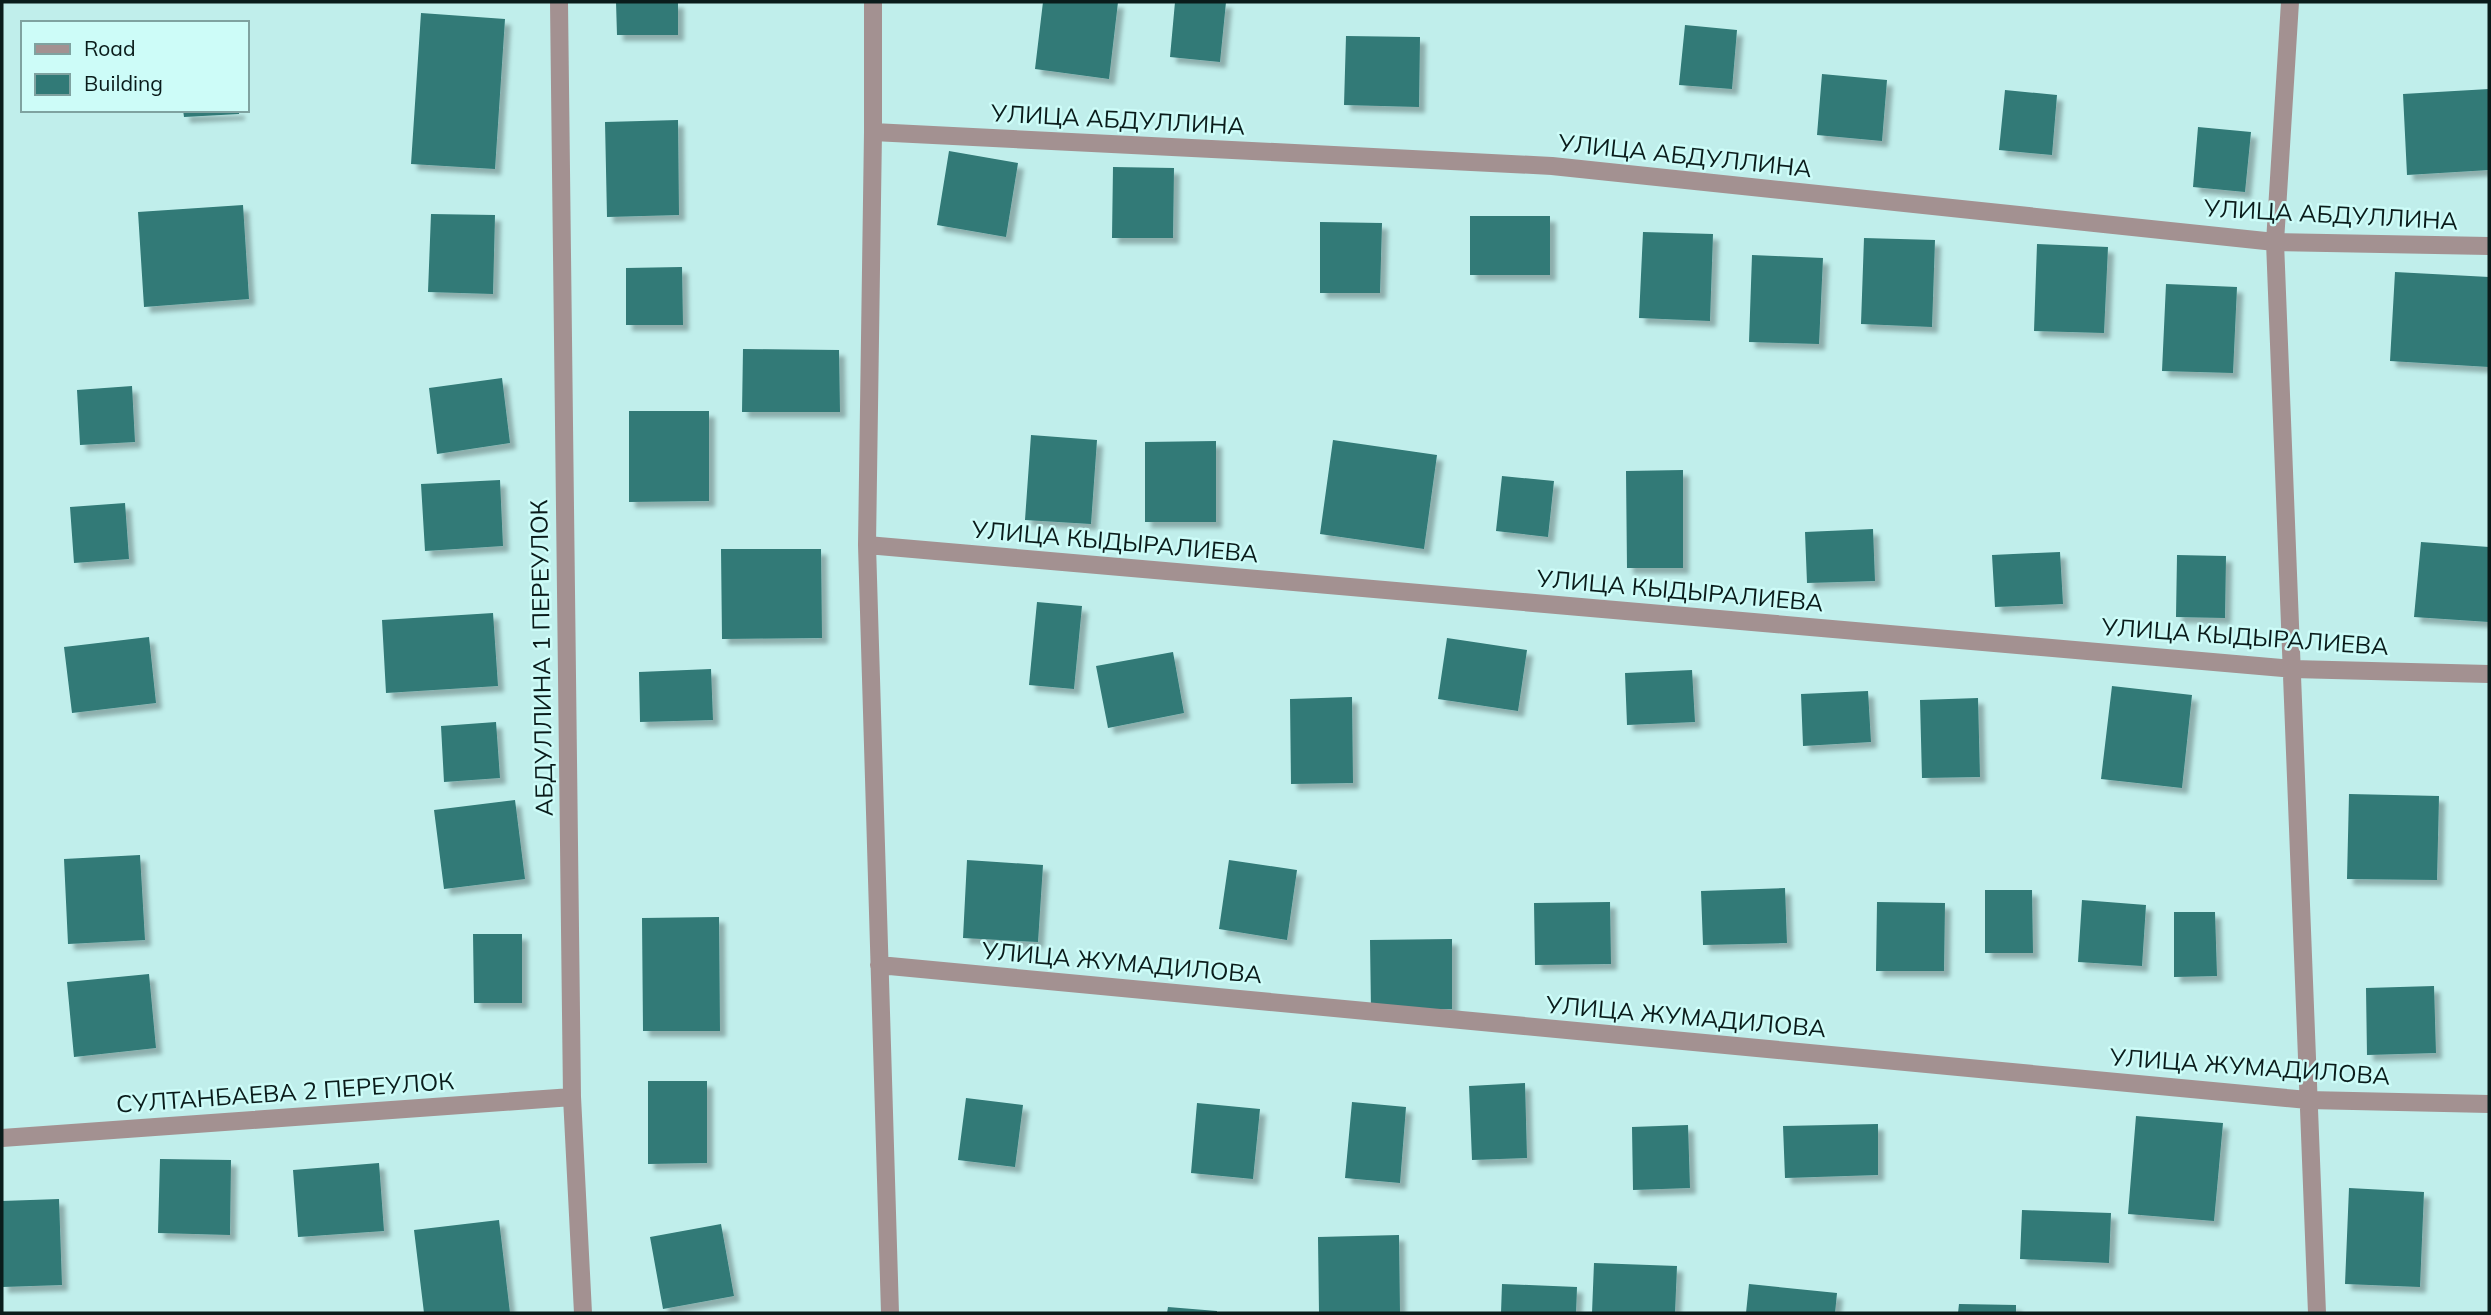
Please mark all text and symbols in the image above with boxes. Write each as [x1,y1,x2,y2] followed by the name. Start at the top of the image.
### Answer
[21,21,248,112] legend
[84,35,135,61] text: Road
[84,70,163,96] text: Building
[989,97,1246,141] street label: УЛИЦА АБДУЛЛИНА
[1556,127,1814,183] street label: УЛИЦА АБДУЛЛИНА
[2202,192,2459,236] street label: УЛИЦА АБДУЛЛИНА
[523,499,559,817] street label: АБДУЛЛИНА 1 ПЕРЕУЛОК
[969,513,1260,569] street label: УЛИЦА КЫДЫРАЛИЕВА
[1534,562,1825,618] street label: УЛИЦА КЫДЫРАЛИЕВА
[2099,611,2390,661] street label: УЛИЦА КЫДЫРАЛИЕВА
[980,935,1264,989] street label: УЛИЦА ЖУМАДИЛОВА
[1544,989,1828,1043] street label: УЛИЦА ЖУМАДИЛОВА
[2108,1041,2392,1091] street label: УЛИЦА ЖУМАДИЛОВА
[115,1065,455,1119] street label: СУЛТАНБАЕВА 2 ПЕРЕУЛОК

